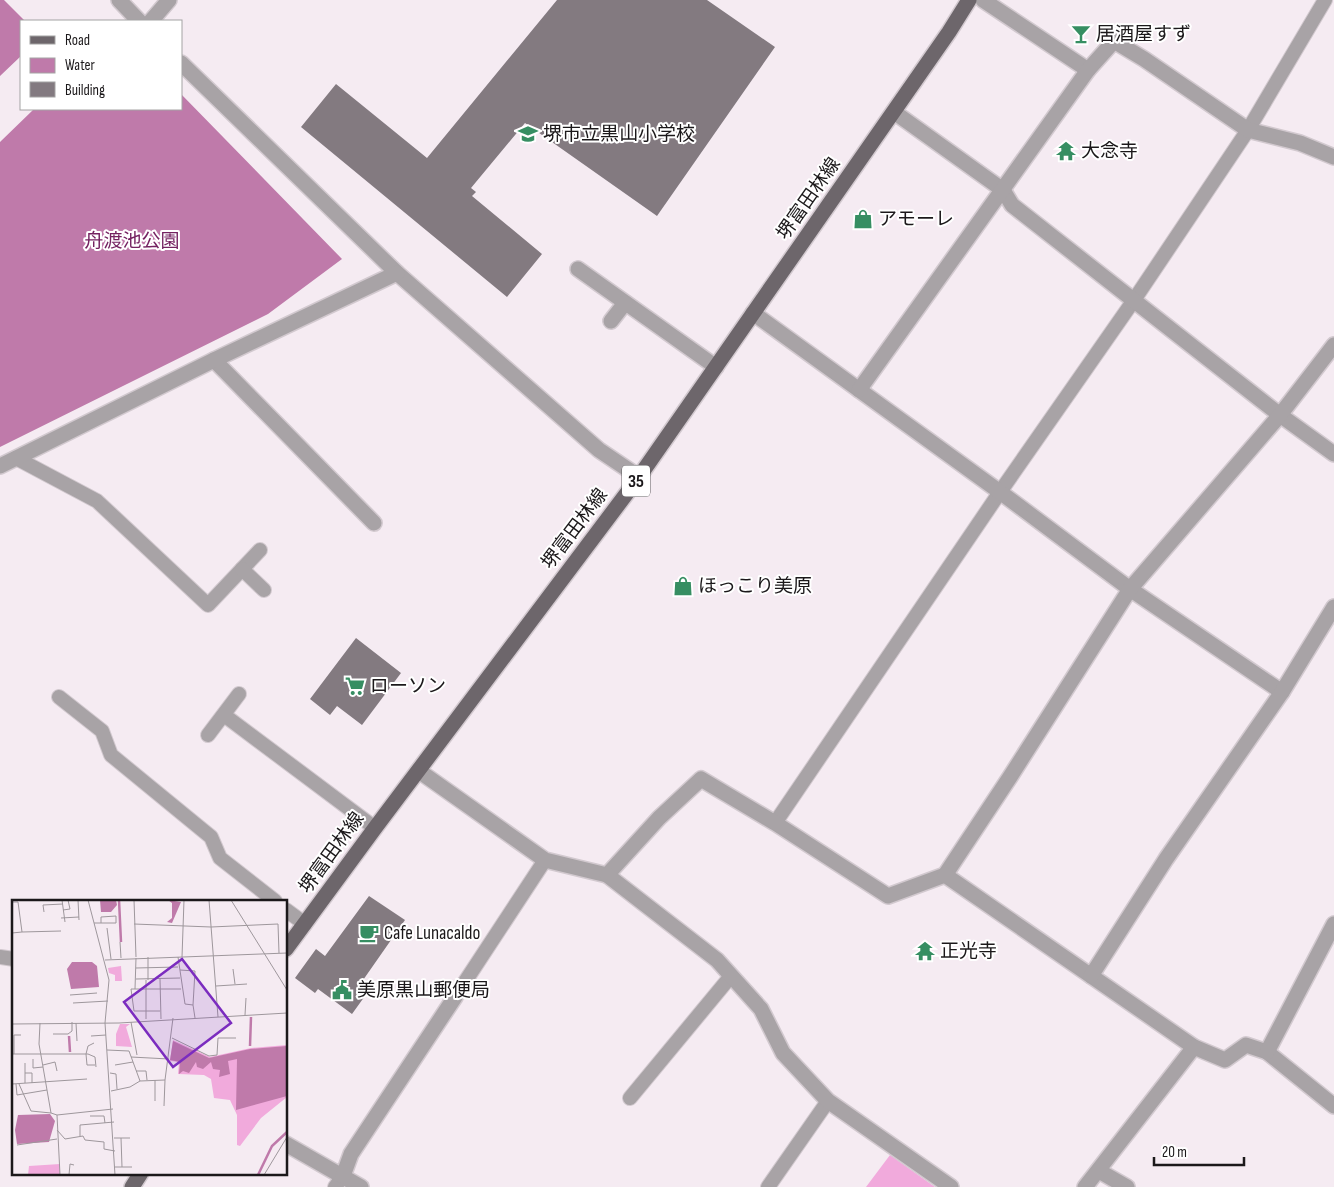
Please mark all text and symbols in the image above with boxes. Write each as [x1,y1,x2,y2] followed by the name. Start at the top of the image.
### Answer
[20,20,182,110] legend
[1070,23,1092,45] bar icon: 居酒屋すず
[1096,23,1191,46] place label: 居酒屋すず
[65,31,90,50] text: Road
[65,56,96,75] text: Water
[65,81,105,100] text: Building
[517,123,539,145] school or university icon: 堺市立黒山小学校
[543,123,695,146] place label: 堺市立黒山小学校
[1055,140,1077,162] temple icon: 大念寺
[1081,140,1138,163] place label: 大念寺
[772,153,846,245] street label: 堺富田林線
[852,208,874,230] shop icon: アモーレ
[878,208,954,231] place label: アモーレ
[84,230,180,253] park label: 舟渡池公園
[622,466,650,496] road number: 35
[537,484,613,574] street label: 堺富田林線
[672,575,694,597] shop icon: ほっこり美原
[698,575,812,598] place label: ほっこり美原
[344,675,366,697] supermarket icon: ローソン
[370,675,446,698] place label: ローソン
[295,808,369,898] street label: 堺富田林線
[12,900,288,1174] inset map
[358,922,380,944] cafe icon: Cafe Lunacaldo
[384,922,480,945] place label: Cafe Lunacaldo
[914,940,936,962] temple icon: 正光寺
[940,940,997,963] place label: 正光寺
[331,979,353,1001] public building icon: 美原黒山郵便局
[357,979,490,1002] place label: 美原黒山郵便局
[1154,1134,1244,1166] scale bar
[1162,1143,1187,1162] text: 20 m

